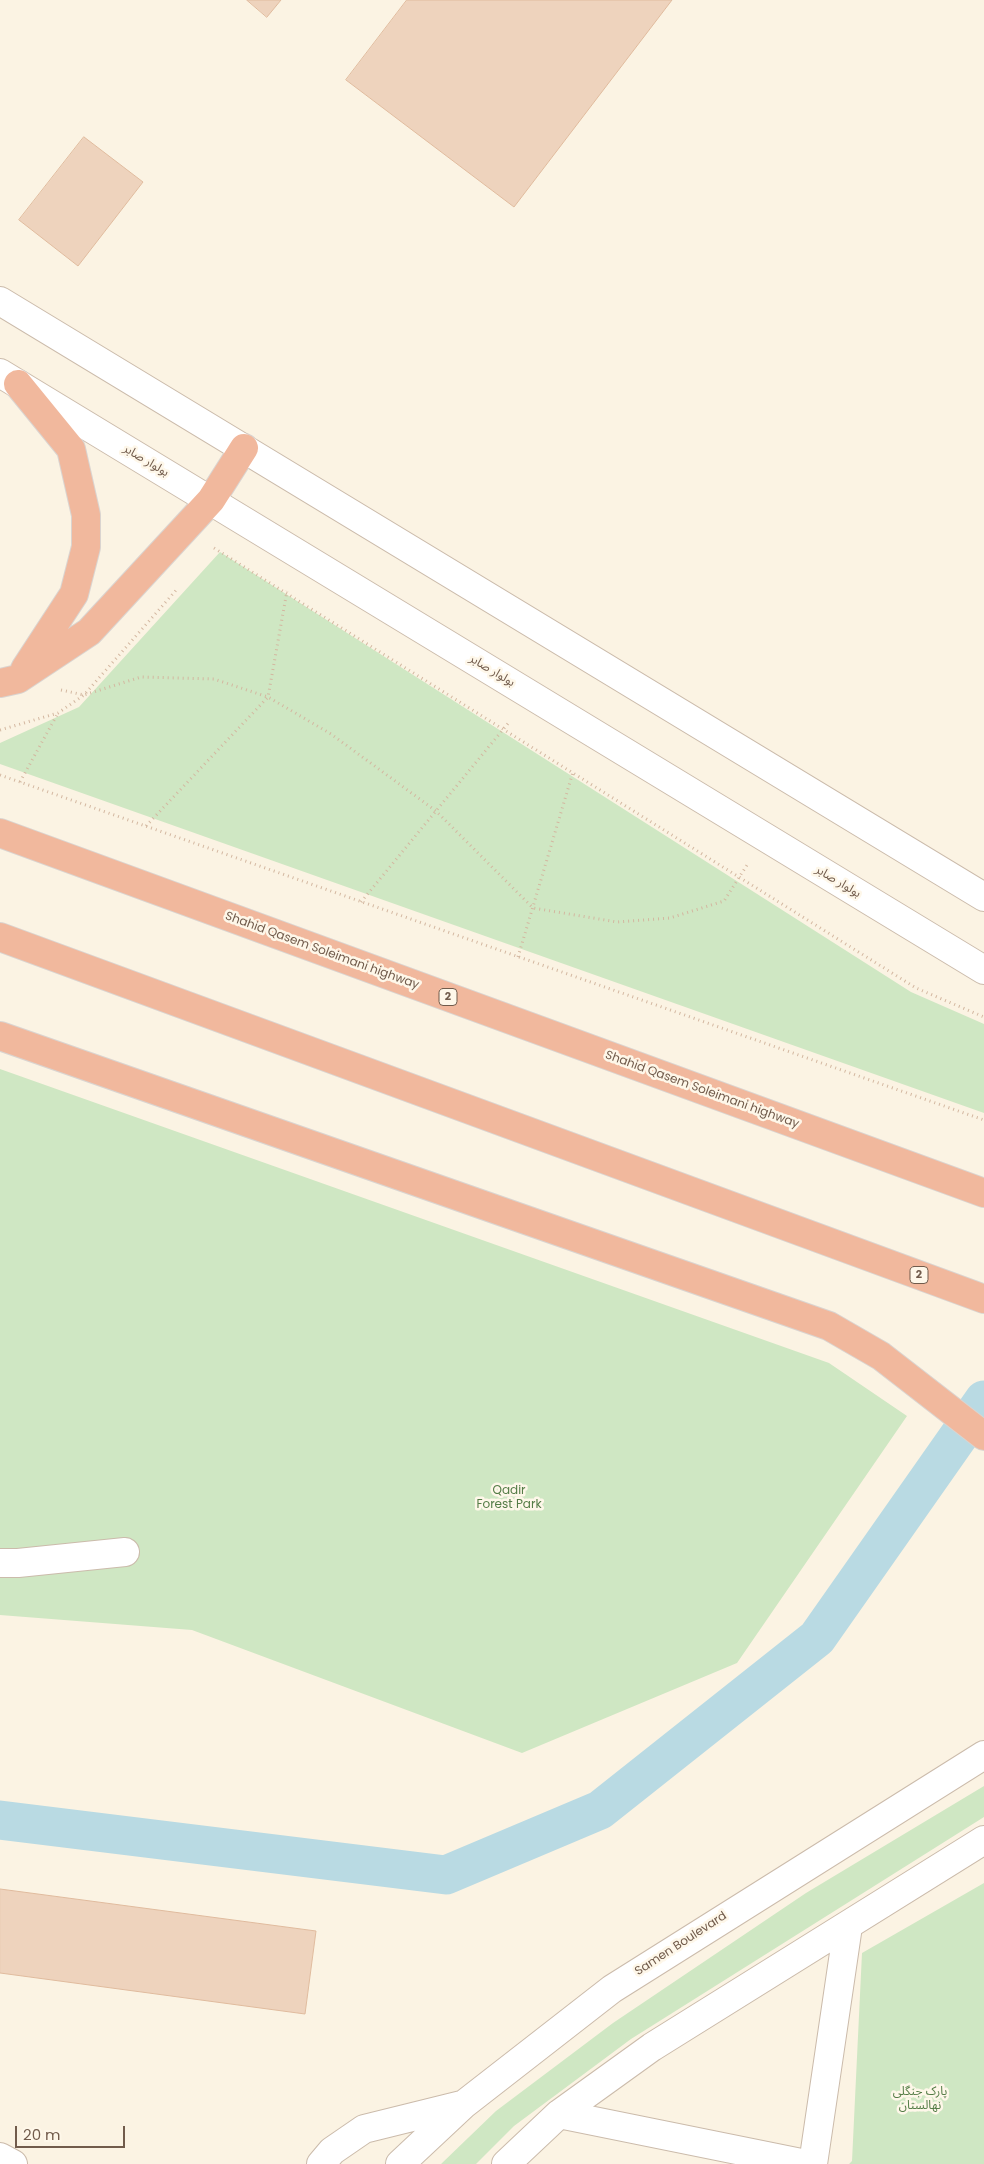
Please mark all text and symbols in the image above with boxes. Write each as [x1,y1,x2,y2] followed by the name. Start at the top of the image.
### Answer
[121,442,171,480] street label: بولوار صابر
[467,652,517,690] street label: بولوار صابر
[813,863,863,901] street label: بولوار صابر
[223,909,421,993] street label: Shahid Qasem Soleimani highway
[439,989,457,1006] road number: 2
[603,1048,801,1132] street label: Shahid Qasem Soleimani highway
[910,1266,928,1284] road number: 2
[476,1484,542,1512] park label: Qadir Forest Park
[632,1909,730,1979] street label: Samen Boulevard
[893,2085,947,2113] park label: پارک جنگلی نهالستان
[18,2116,128,2148] scale bar
[23,2124,61,2145] text: 20 m

